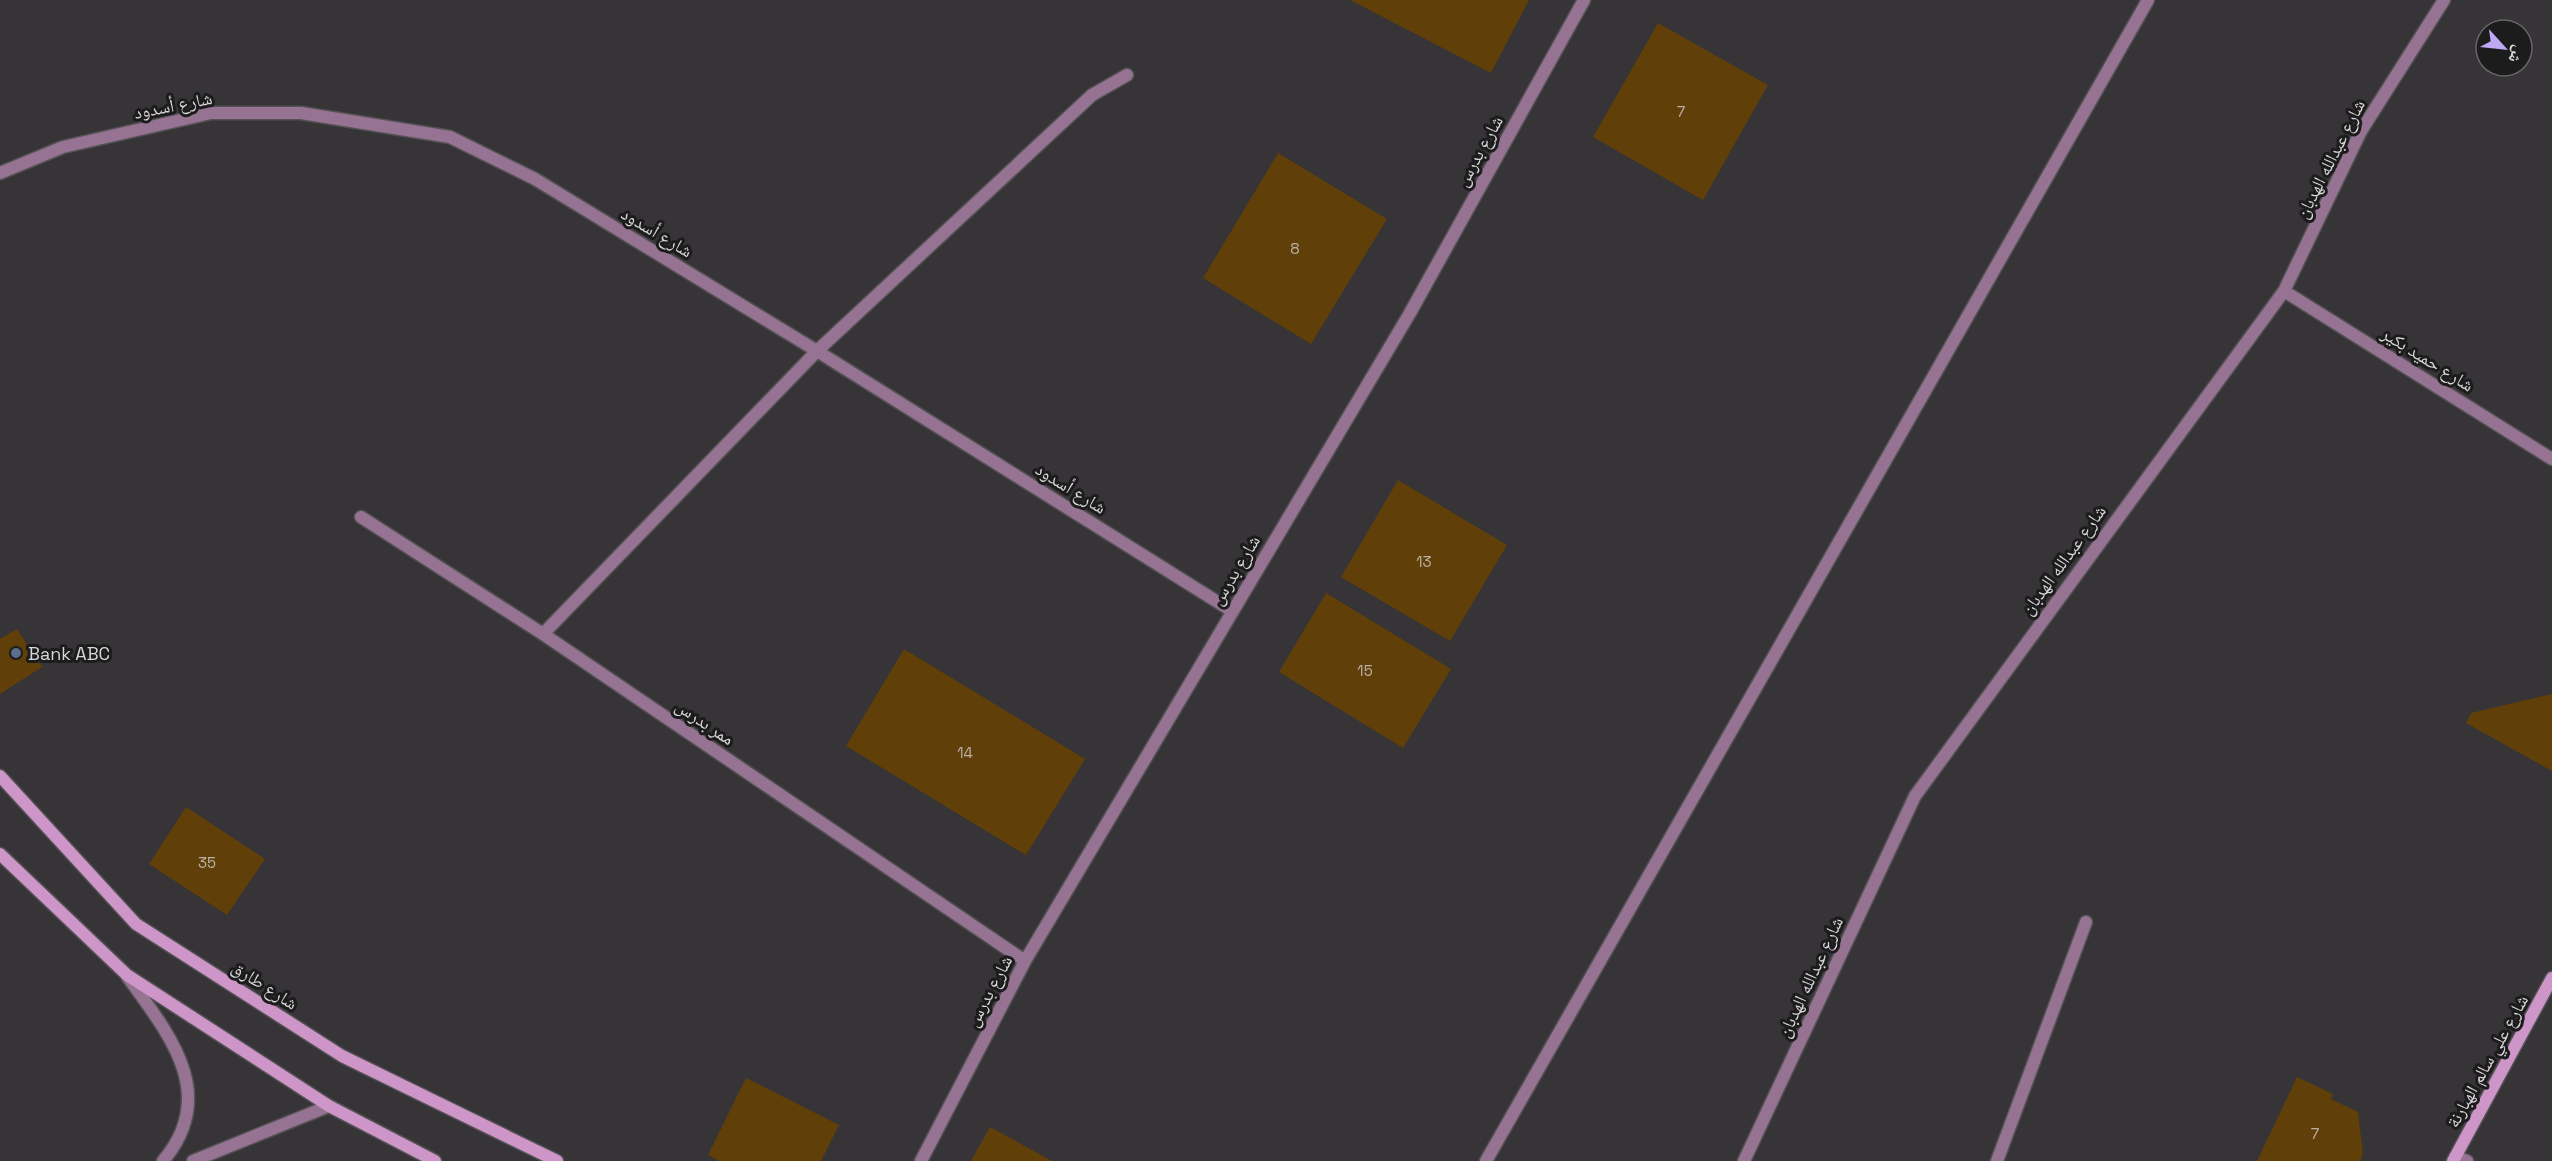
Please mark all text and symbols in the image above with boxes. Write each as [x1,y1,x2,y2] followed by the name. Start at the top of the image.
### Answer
[2474,18,2534,78] north arrow
[2504,42,2530,67] text: ش
[132,86,214,124] street label: شارع أسدود
[2290,96,2370,222] street label: شارع عبدالله الهدبان
[1677,102,1685,121] house number: 7
[1450,112,1508,190] street label: شارع بدرس
[617,202,697,262] street label: شارع أسدود
[1290,239,1300,258] house number: 8
[2377,321,2478,396] street label: شارع حميد بكير
[1031,457,1111,519] street label: شارع أسدود
[2015,500,2111,620] street label: شارع عبدالله الهدبان
[1205,531,1265,609] street label: شارع بدرس
[1416,552,1432,571] house number: 13
[28,642,110,665] place label: Bank ABC
[9,646,23,660] marker: Bank ABC
[1357,661,1373,680] house number: 15
[671,694,739,750] street label: ممر بدرس
[957,743,973,762] house number: 14
[198,853,216,872] house number: 35
[1772,913,1848,1041] street label: شارع عبدالله الهدبان
[961,951,1017,1031] street label: شارع بدرس
[228,955,302,1015] street label: شارع طارق
[2441,990,2536,1133] street label: شارع علي سالم الهبارنة
[2311,1124,2319,1143] house number: 7

